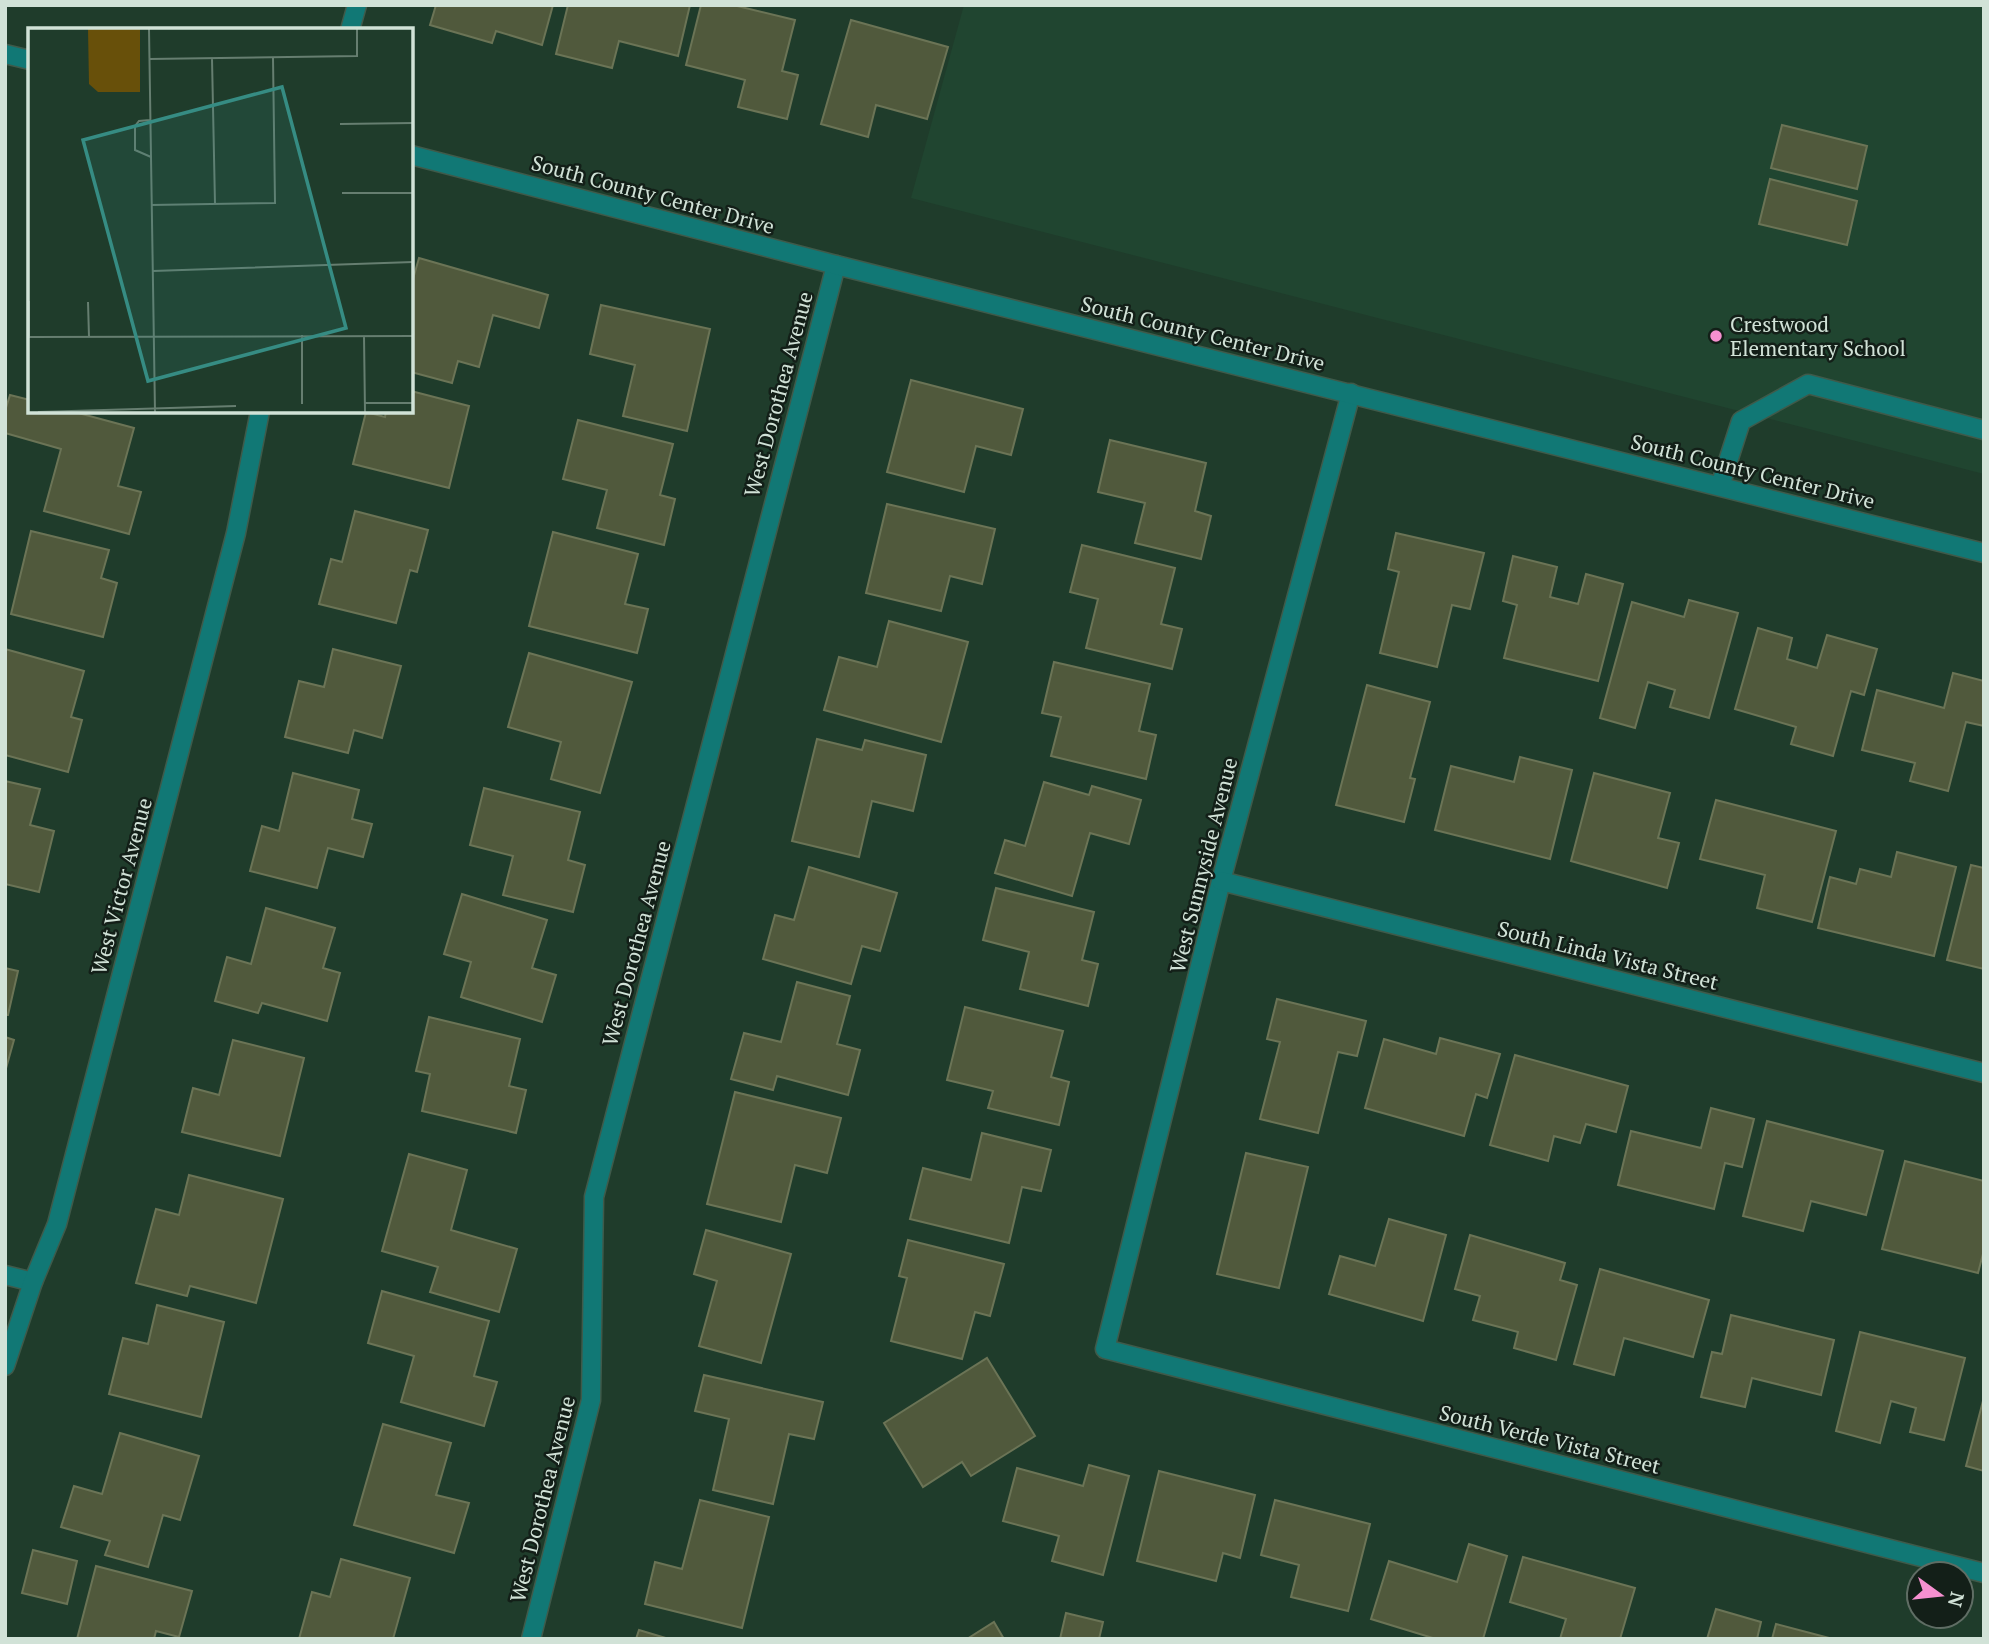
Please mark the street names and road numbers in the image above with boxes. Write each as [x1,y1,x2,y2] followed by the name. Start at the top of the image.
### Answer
[528,148,778,240] street label: South County Center Drive
[737,288,819,500] street label: West Dorothea Avenue
[1078,289,1328,377] street label: South County Center Drive
[1628,427,1878,515] street label: South County Center Drive
[1163,755,1243,975] street label: West Sunnyside Avenue
[84,795,158,977] street label: West Victor Avenue
[595,837,677,1049] street label: West Dorothea Avenue
[1495,914,1721,996] street label: South Linda Vista Street
[503,1393,581,1605] street label: West Dorothea Avenue
[1437,1398,1664,1480] street label: South Verde Vista Street

